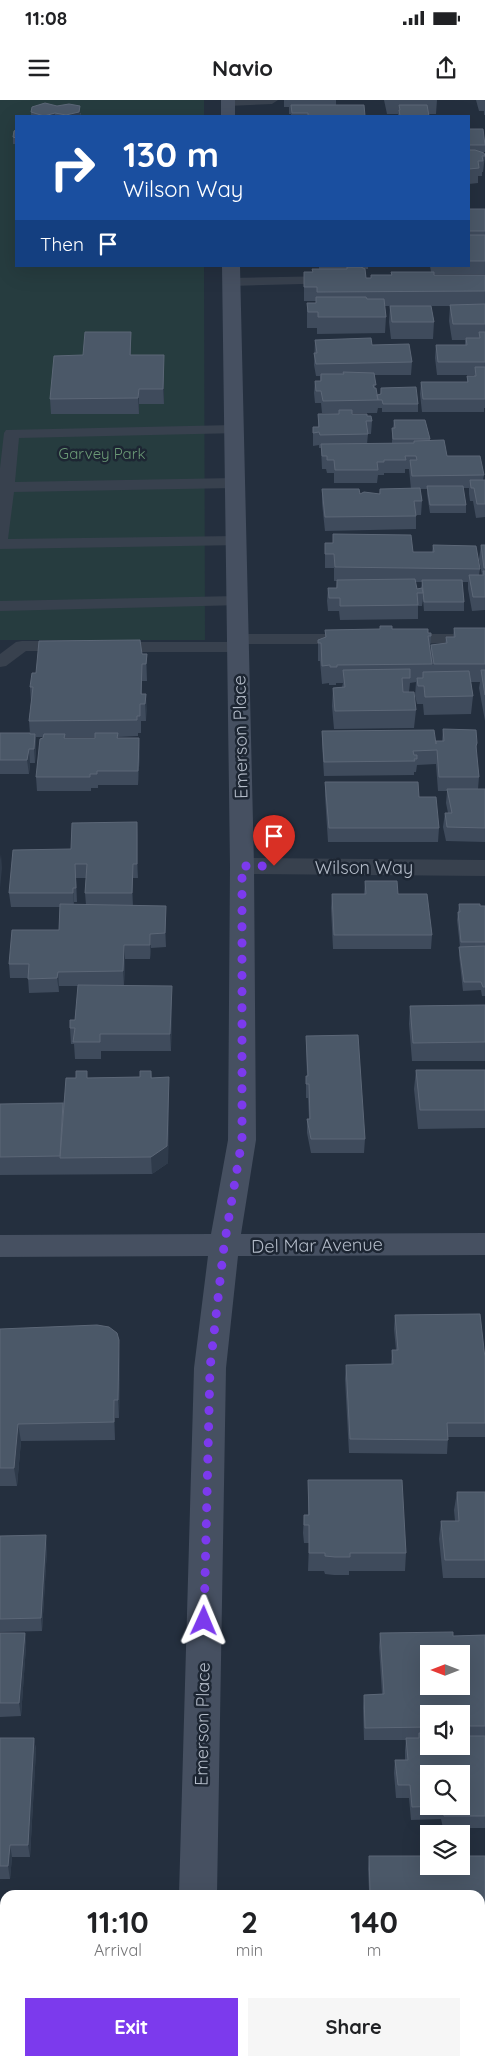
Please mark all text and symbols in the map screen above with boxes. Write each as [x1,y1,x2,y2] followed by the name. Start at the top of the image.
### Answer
[25,6,67,30] text: 11:08
[25,54,53,82] icon: menu
[212,54,273,82] text: Navio
[432,54,460,82] icon: share
[123,132,219,176] text: 130 m
[40,135,105,200] icon: right
[123,175,243,203] text: Wilson Way
[94,230,122,258] icon: arrive
[40,232,84,256] text: Then
[59,444,145,463] park label: Garvey Park
[227,675,253,799] street label: Emerson Place
[253,815,295,866] pin
[260,822,288,850] icon: arrive
[315,856,413,879] street label: Wilson Way
[251,1232,383,1258] street label: Del Mar Avenue
[177,1594,229,1646] position arrow
[420,1645,470,1695] north arrow
[420,1645,470,1875] map controls
[189,1662,215,1786] street label: Emerson Place
[420,1705,470,1755] button: sound
[420,1765,470,1815] button: search
[420,1825,470,1875] button: layers
[87,1903,149,1941] text: 11:10
[241,1903,258,1941] text: 2
[350,1903,398,1941] text: 140
[94,1940,142,1960] text: Arrival
[236,1940,263,1960] text: min
[367,1940,381,1960] text: m
[25,1998,238,2056] button: Exit
[248,1998,460,2056] button: Share

